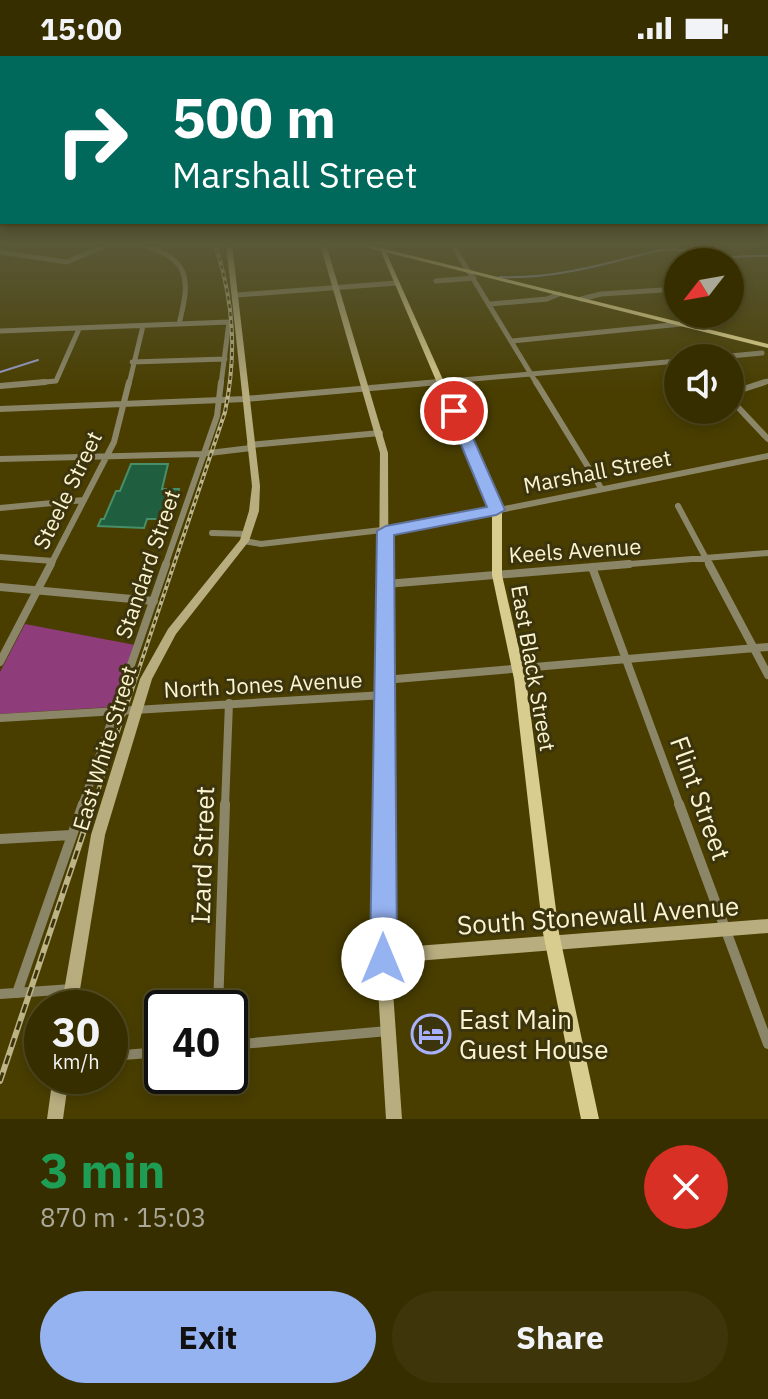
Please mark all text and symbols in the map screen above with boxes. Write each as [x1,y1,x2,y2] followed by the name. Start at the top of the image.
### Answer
[40,9,122,48] text: 15:00
[172,81,336,153] text: 500 m
[40,88,144,192] icon: right
[172,151,418,198] text: Marshall Street
[664,248,744,328] north arrow
[664,248,744,424] map controls
[664,344,744,424] button: sound
[420,377,488,445] pin
[432,389,476,433] icon: arrive
[26,426,108,554] street label: Steele Street
[521,442,673,500] street label: Marshall Street
[108,486,186,642] street label: Standard Street
[508,531,642,569] street label: Keels Avenue
[505,583,563,753] street label: East Black Street
[65,662,143,834] street label: East White Street
[163,664,363,704] street label: North Jones Avenue
[663,731,739,865] street label: Flint Street
[183,785,221,925] street label: Izard Street
[456,888,740,942] street label: South Stonewall Avenue
[341,917,425,1001] position arrow
[144,990,248,1094] speed limit sign: 40
[459,1002,609,1066] place label: East Main Guest House
[52,1006,100,1058] text: 30
[410,1013,452,1055] hotel icon: East Main Guest House
[52,1048,100,1075] text: km/h
[40,1139,165,1201] text: 3 min
[644,1145,728,1229] button: close
[40,1200,206,1234] text: 870 m · 15:03
[40,1291,376,1383] button: Exit
[392,1291,728,1383] button: Share

